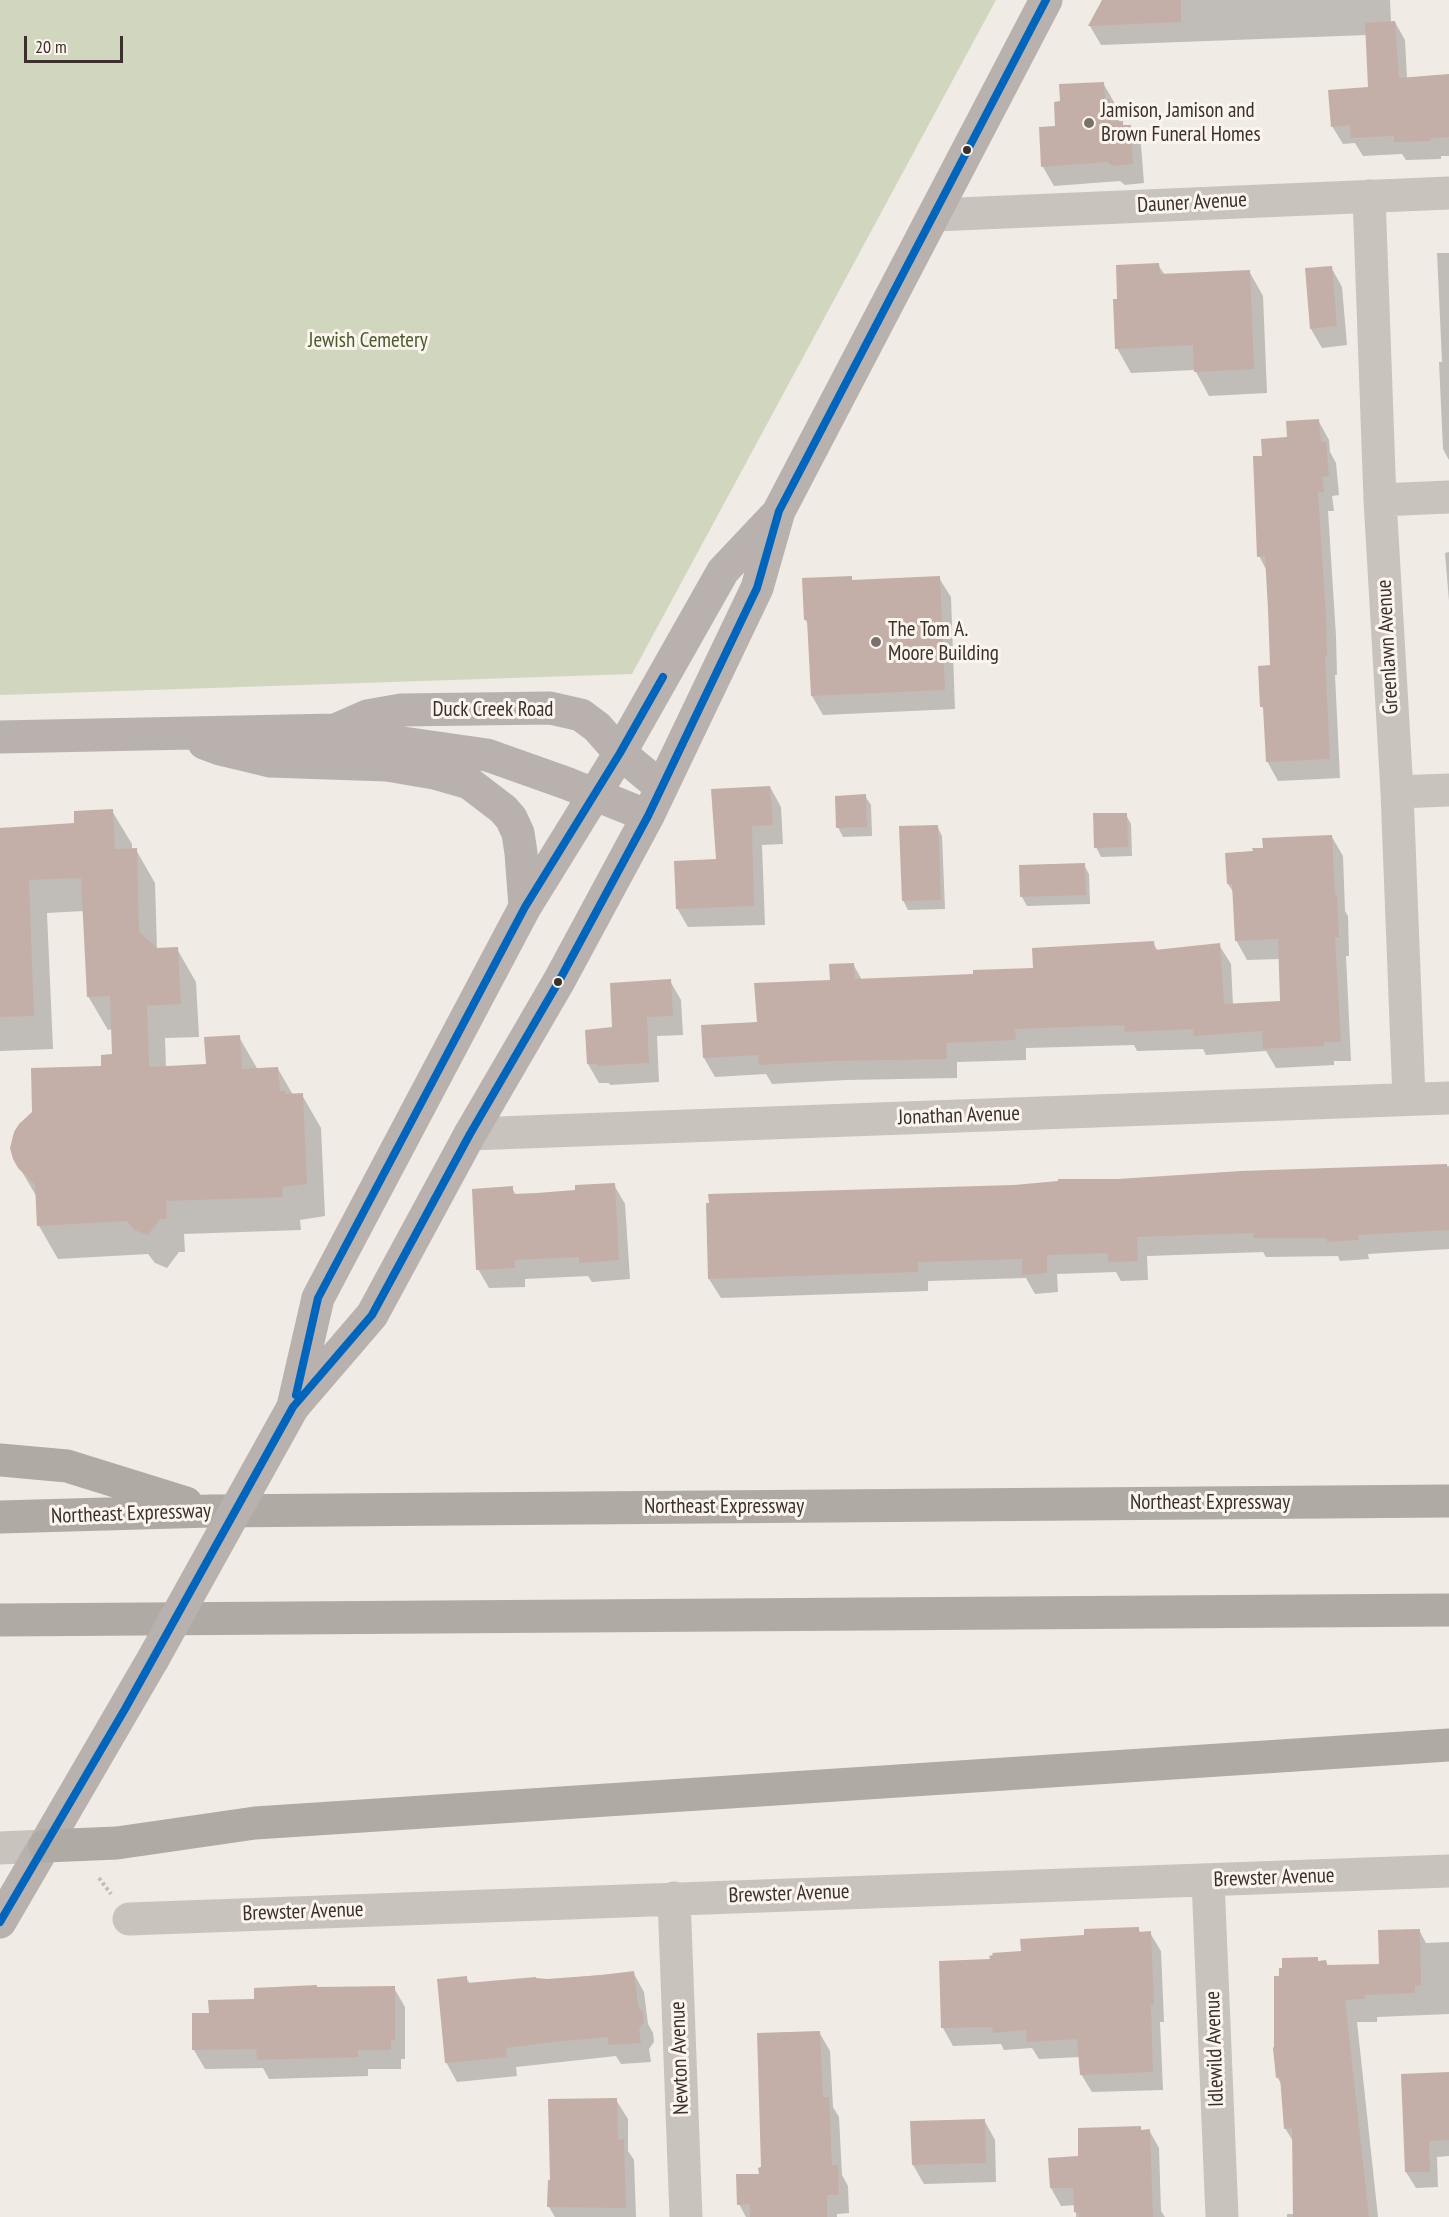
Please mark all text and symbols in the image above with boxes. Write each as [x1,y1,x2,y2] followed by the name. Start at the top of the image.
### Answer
[27,24,126,62] scale bar
[35,35,67,58] text: 20 m
[1101,98,1261,148] place label: Jamison, Jamison and Brown Funeral Homes
[1082,116,1096,130] marker: Jamison, Jamison and Brown Funeral Homes
[961,144,973,156] unlabelled marker
[1137,188,1247,218] street label: Dauner Avenue
[308,328,428,354] park label: Jewish Cemetery
[1372,579,1404,715] street label: Greenlawn Avenue
[888,617,999,667] place label: The Tom A. Moore Building
[869,635,883,649] marker: The Tom A. Moore Building
[433,697,553,723] street label: Duck Creek Road
[552,976,564,988] unlabelled marker
[898,1101,1020,1131] street label: Jonathan Avenue
[1130,1490,1290,1516] street label: Northeast Expressway
[644,1494,804,1520] street label: Northeast Expressway
[51,1499,211,1529] street label: Northeast Expressway
[1213,1863,1335,1893] street label: Brewster Avenue
[728,1879,850,1909] street label: Brewster Avenue
[242,1897,364,1927] street label: Brewster Avenue
[1200,1991,1230,2107] street label: Idlewild Avenue
[665,2001,695,2115] street label: Newton Avenue

